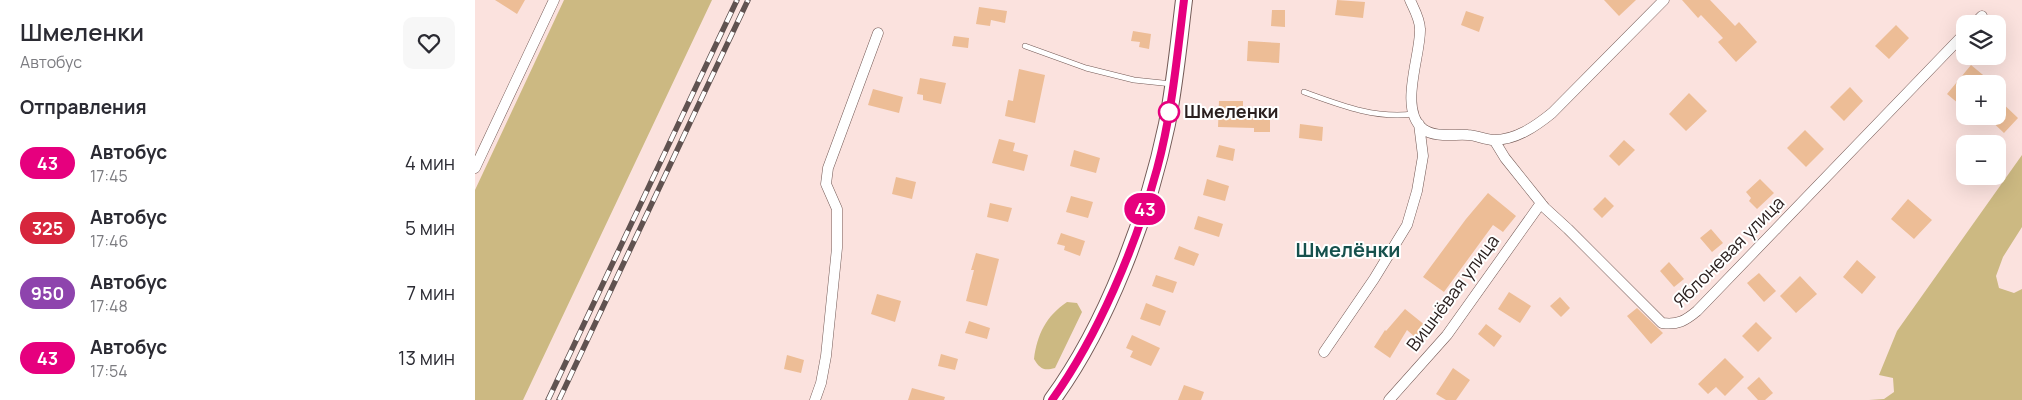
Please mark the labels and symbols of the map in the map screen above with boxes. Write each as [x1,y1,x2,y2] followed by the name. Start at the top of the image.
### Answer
[1184,99,1278,123] place label: Шмеленки
[1158,101,1180,123] marker: Шмеленки
[1667,190,1789,312] street label: Яблоневая улица
[1123,193,1167,225] line badge: 43
[1400,229,1504,356] street label: Вишнёвая улица
[1296,236,1400,263] district label: Шмелёнки

